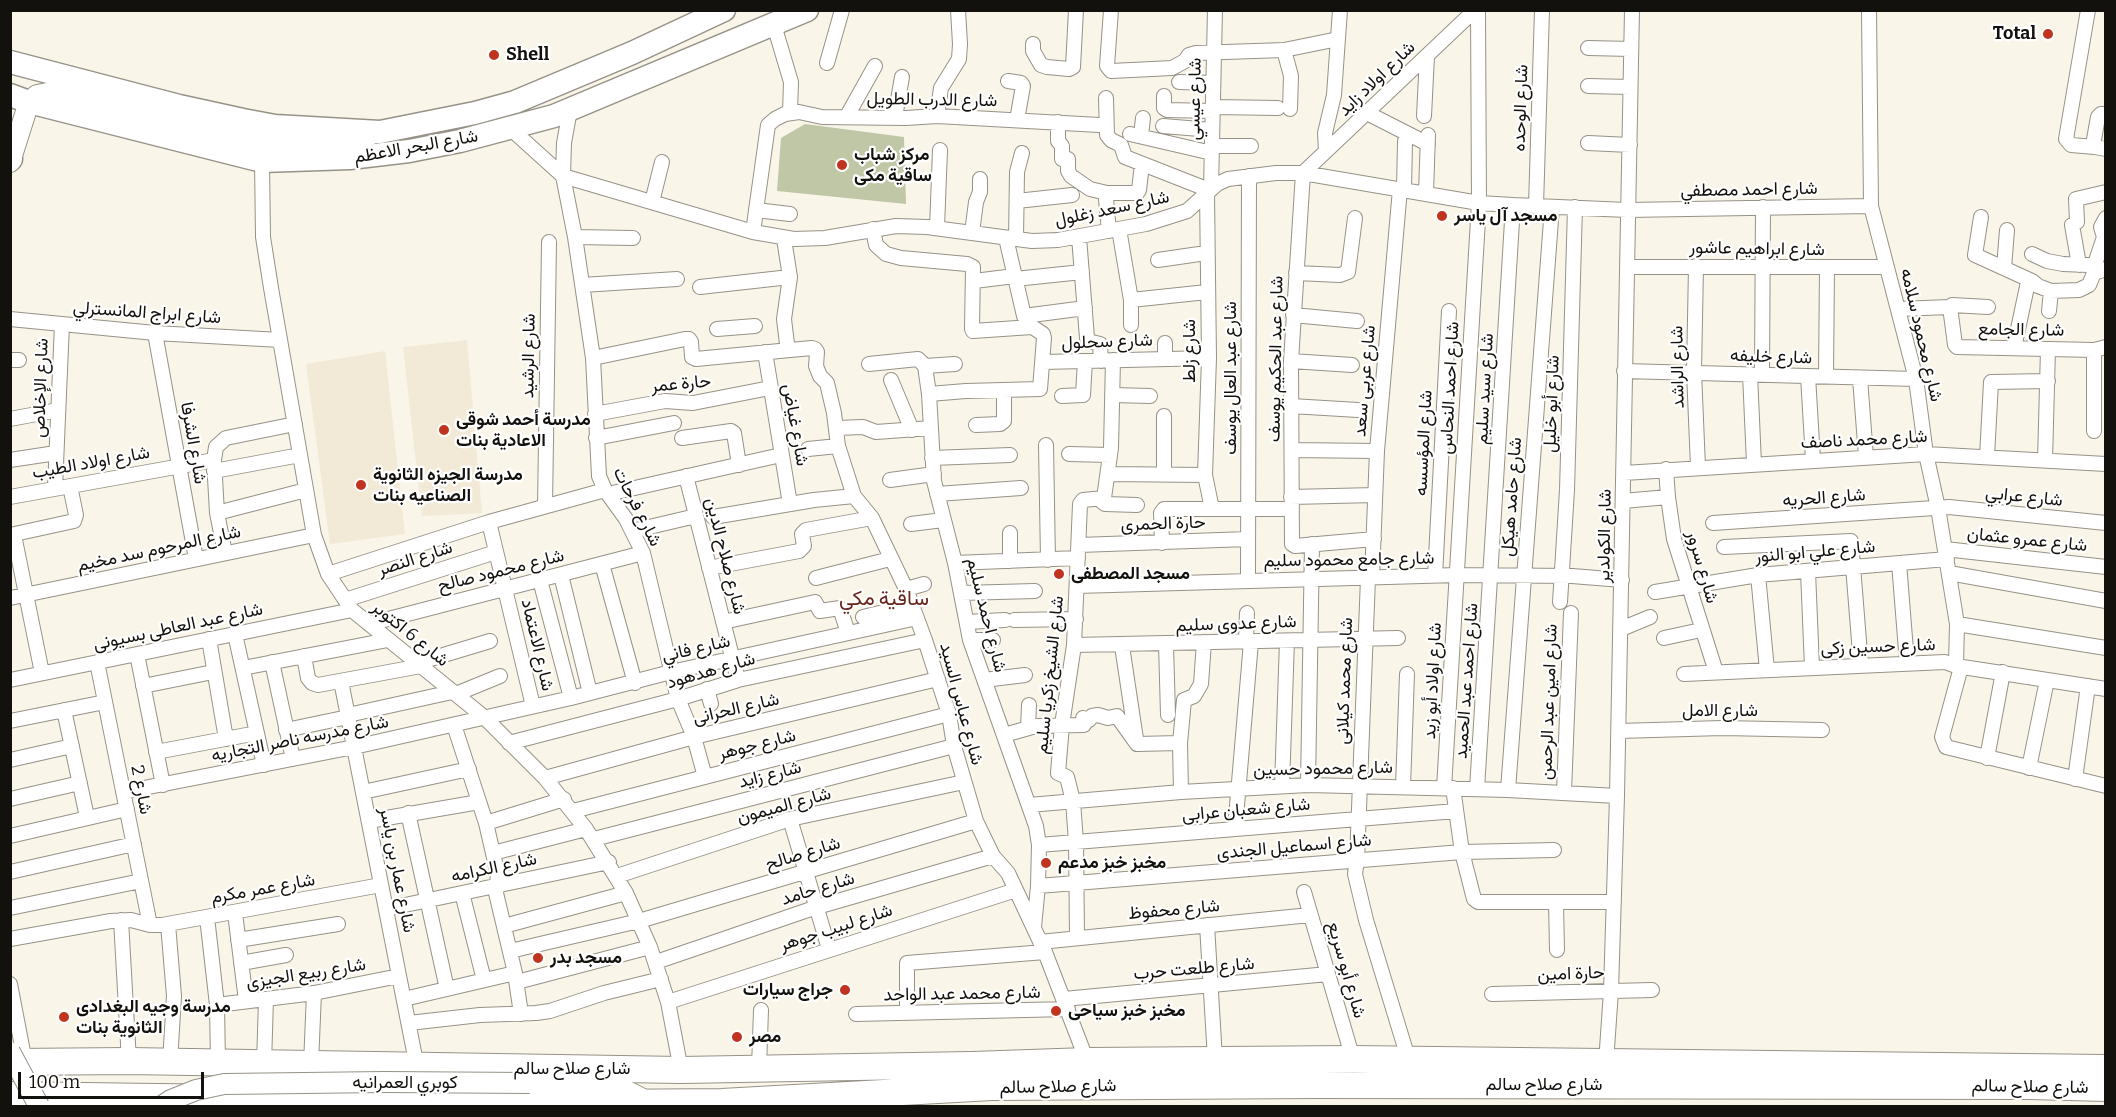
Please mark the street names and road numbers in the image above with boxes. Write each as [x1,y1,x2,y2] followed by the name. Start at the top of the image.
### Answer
[1334,37,1420,121] street label: شارع اولاد زايد
[1183,58,1207,140] street label: شارع عيسي
[1509,64,1533,152] street label: شارع الوحده
[867,88,997,112] street label: شارع الدرب الطويل
[352,125,480,169] street label: شارع البحر الاعظم
[1680,178,1818,202] street label: شارع احمد مصطفي
[1053,186,1171,232] street label: شارع سعد زغلول
[1689,237,1825,261] street label: شارع ابراهيم عاشور
[1895,266,1947,404] street label: شارع محمود سلامه
[1264,276,1288,442] street label: شارع عبد الحكيم يوسف
[72,297,222,329] street label: شارع ابراج المانسترلي
[1220,301,1242,455] street label: شارع عبد العال يوسف
[517,313,541,399] street label: شارع الرشيد
[1978,318,2064,342] street label: شارع الجامع
[1179,319,1201,383] street label: شارع زلط
[1436,321,1464,455] street label: شارع احمد النحاس
[1349,324,1381,438] street label: شارع عربى سعد
[1666,325,1690,409] street label: شارع الراشد
[1061,330,1153,354] street label: شارع سحلول
[1471,333,1499,445] street label: شارع سيد سليم
[28,338,54,438] street label: شارع الإخلاص
[1729,345,1813,369] street label: شارع خليفه
[1539,355,1565,453] street label: شارع أبو خليل
[650,371,712,397] street label: حارة عمر
[777,382,813,468] street label: شارع غياض
[1410,389,1438,497] street label: شارع المؤسسه
[175,400,211,486] street label: شارع الشرفا
[1800,426,1928,454] street label: شارع محمد ناصف
[1497,437,1527,557] street label: شارع حامد هيكل
[30,442,152,484] street label: شارع اولاد الطيب
[608,464,666,550] street label: شارع فرحات
[1984,482,2064,512] street label: شارع عرابي
[1782,484,1866,512] street label: شارع الحريه
[1593,489,1617,583] street label: شارع الكولدير
[700,495,750,617] street label: شارع صلاح الدين
[1120,512,1206,536] street label: حارة الحمرى
[75,521,243,577] street label: شارع المرحوم سد مخيم
[1966,523,2088,557] street label: شارع عمرو عثمان
[1681,528,1723,606] street label: شارع سرور
[1754,536,1876,568] street label: شارع علي ابو النور
[375,537,455,581] street label: شارع النصر
[436,545,566,597] street label: شارع محمود صالح
[1263,548,1435,572] street label: شارع جامع محمود سليم
[961,555,1011,675] street label: شارع احمد سليم
[1031,595,1069,755] street label: شارع الشيخ زكريا سليم
[367,596,453,672] street label: شارع 6 اكتوبر
[516,597,558,693] street label: شارع الاعتماد
[91,598,265,656] street label: شارع عبد العاطى بسيونى
[1451,602,1483,760] street label: شارع احمد عبد الحميد
[1175,611,1297,637] street label: شارع عدوى سليم
[1332,617,1358,745] street label: شارع محمد كيلانى
[1419,622,1447,740] street label: شارع اولاد أبو زيد
[1535,623,1563,781] street label: شارع امين عبد الرحمن
[660,631,732,667] street label: شارع فاني
[1820,634,1936,660] street label: شارع حسين زكى
[934,641,988,767] street label: شارع عباس السيد
[664,648,758,694] street label: شارع هدهود
[691,689,781,729] street label: شارع الحرانى
[1682,700,1758,722] street label: شارع الامل
[209,711,391,767] street label: شارع مدرسه ناصر التجاريه
[716,725,798,765] street label: شارع جوهر
[736,757,804,793] street label: شارع زايد
[1253,757,1393,781] street label: شارع محمود حسين
[126,764,156,816] street label: شارع 2
[735,783,833,829] street label: شارع الميمون
[1181,794,1311,826] street label: شارع شعبان عرابى
[374,805,420,935] street label: شارع عمار بن ياسر
[1216,829,1372,865] street label: شارع اسماعيل الجندى
[763,832,843,876] street label: شارع صالح
[449,848,539,888] street label: شارع الكرامه
[779,868,857,910] street label: شارع حامد
[209,869,317,909] street label: شارع عمر مكرم
[1127,895,1221,925] street label: شارع محفوظ
[777,900,895,956] street label: شارع لبيب جوهر
[1322,919,1370,1021] street label: شارع أبو سريع
[1133,953,1255,985] street label: شارع طلعت حرب
[244,954,368,994] street label: شارع ربيع الجيزى
[1537,962,1605,986] street label: حارة امين
[883,982,1041,1006] street label: شارع محمد عبد الواحد
[514,1058,630,1080] street label: شارع صلاح سالم
[352,1072,458,1094] street label: كوبري العمرانيه
[1486,1074,1602,1096] street label: شارع صلاح سالم
[999,1075,1117,1099] street label: شارع صلاح سالم
[1971,1075,2089,1099] street label: شارع صلاح سالم

